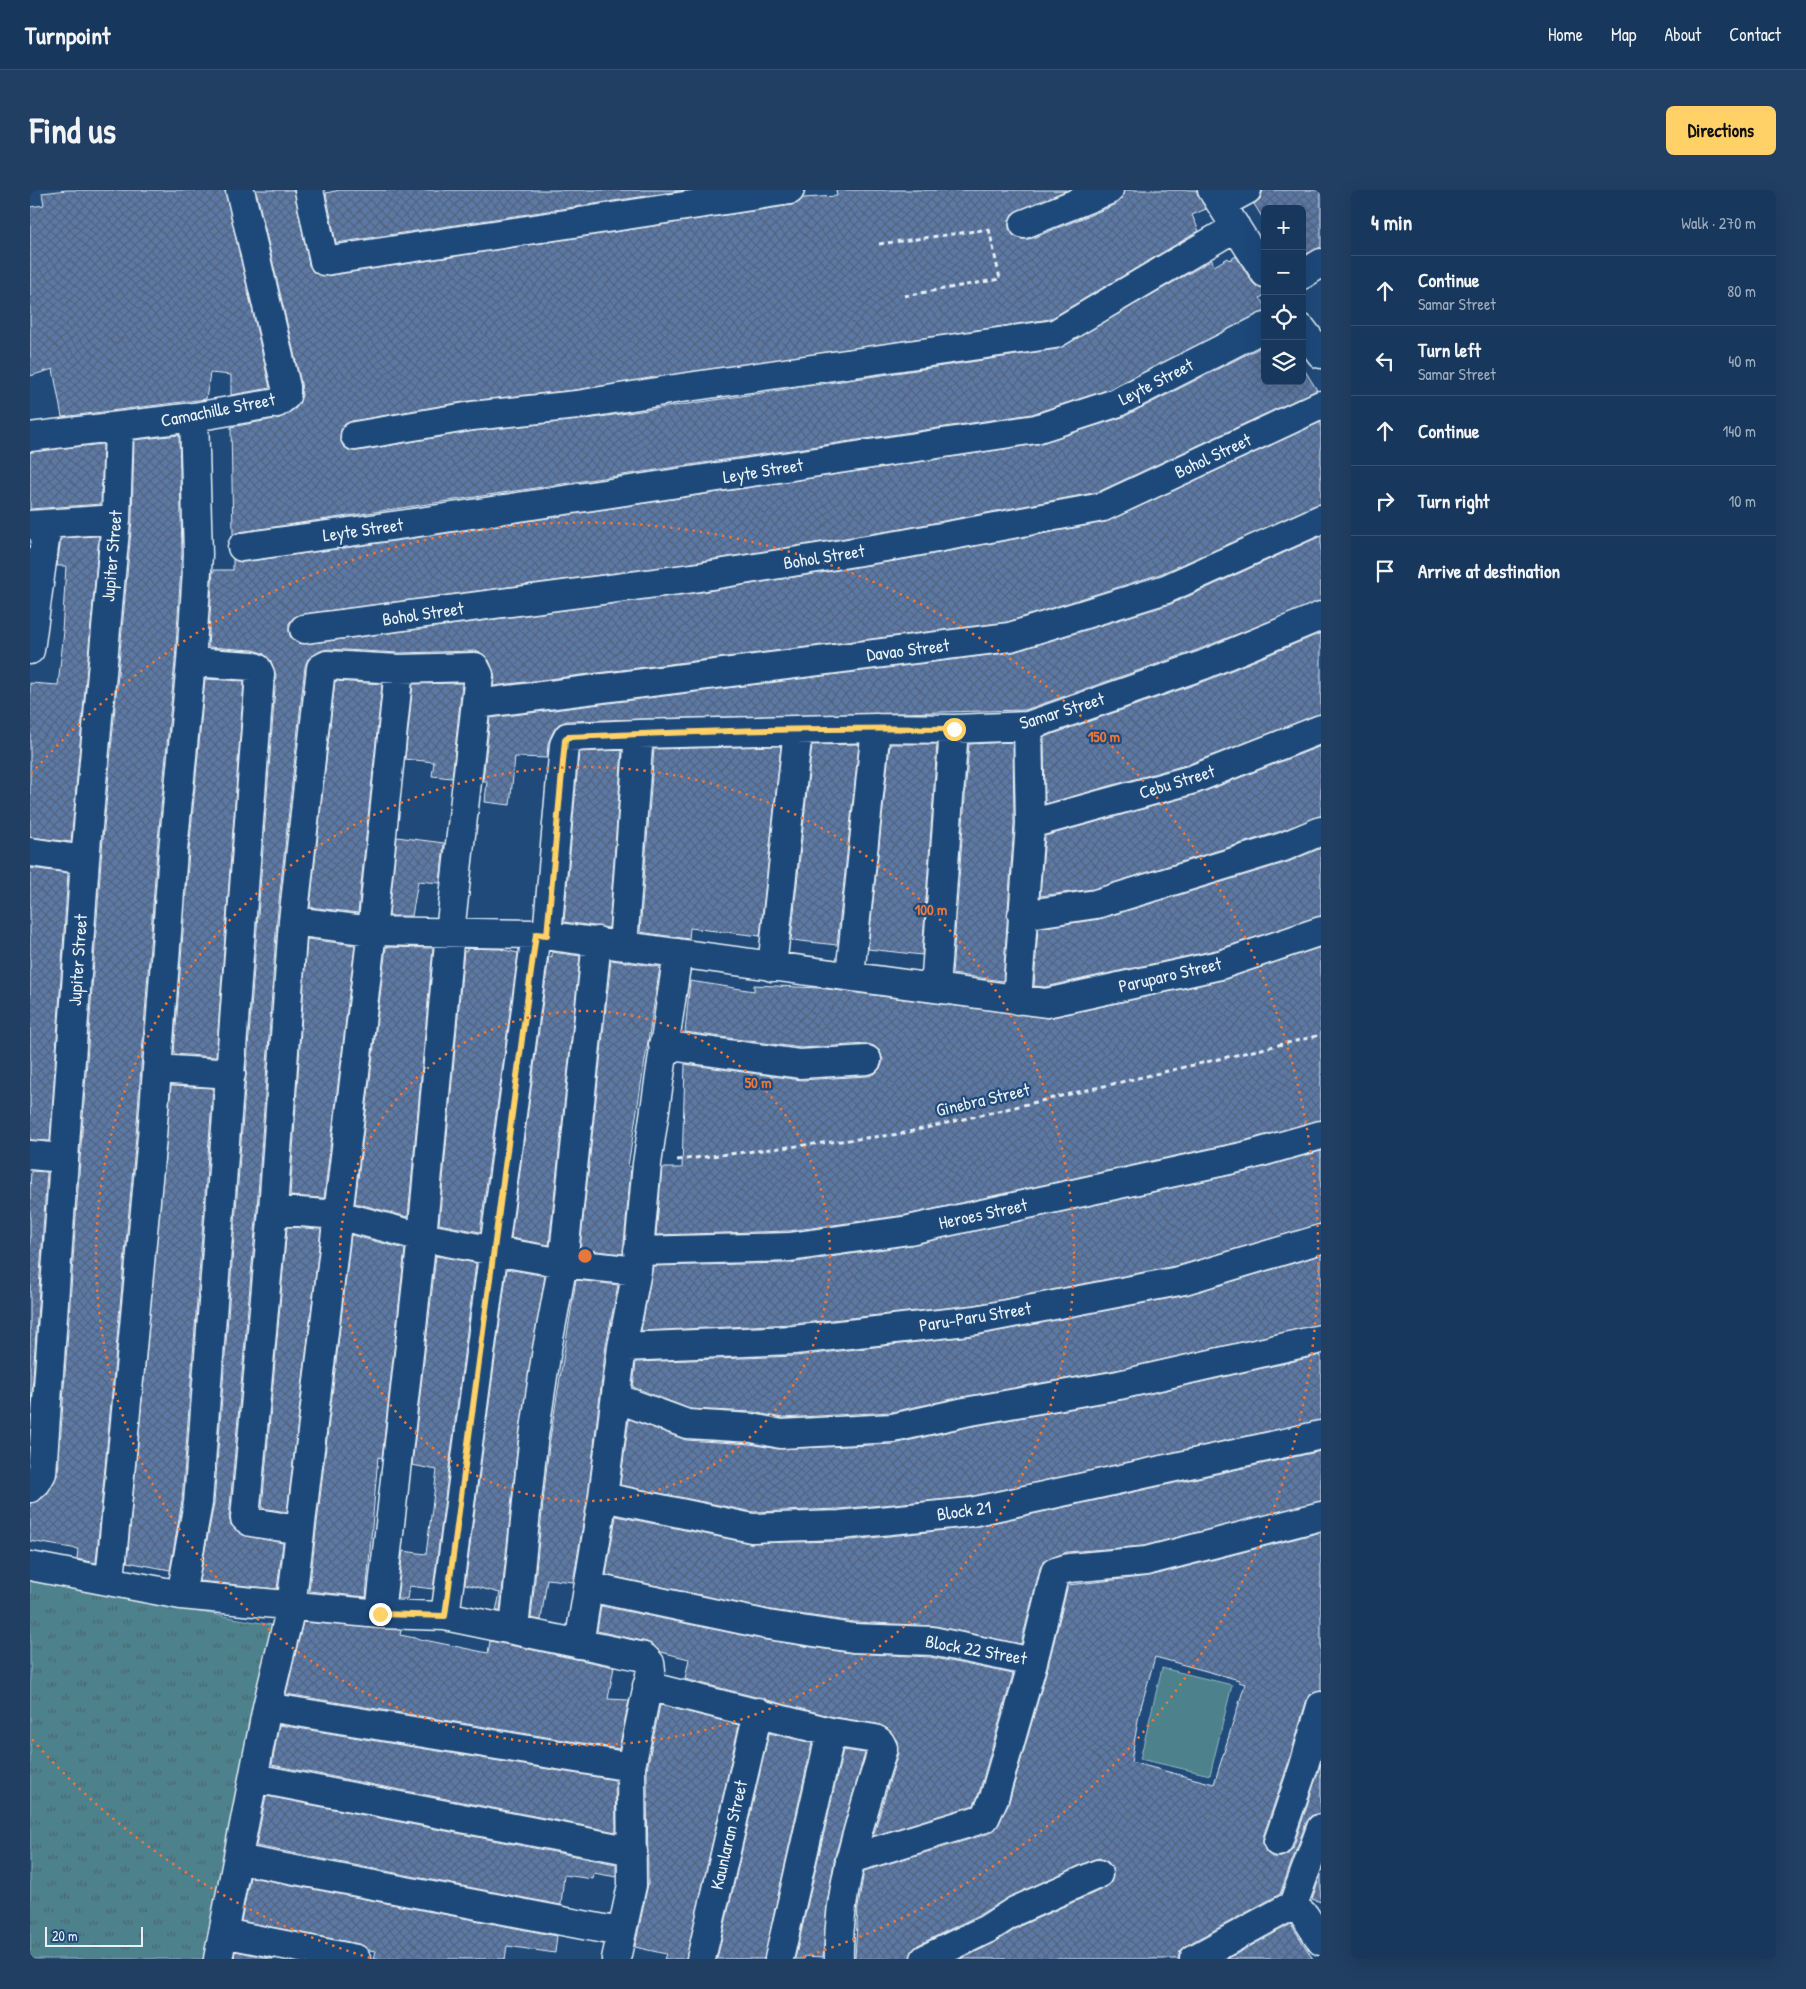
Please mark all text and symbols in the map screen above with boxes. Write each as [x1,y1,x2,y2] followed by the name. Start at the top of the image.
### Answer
[25,19,110,51] text: Turnpoint
[1548,22,1583,47] text: Home
[1611,22,1636,47] text: Map
[1664,22,1701,47] text: About
[1729,22,1781,47] text: Contact
[1666,106,1776,155] button: Directions
[30,107,116,154] text: Find us
[1261,205,1306,385] map controls
[1261,205,1306,250] button: +
[1371,208,1412,237] text: 4 min
[1681,212,1756,234] text: Walk · 270 m
[1261,250,1306,295] button: −
[1418,267,1479,293] text: Continue
[1371,277,1399,305] icon: ahead
[1727,280,1756,302] text: 80 m
[1418,293,1496,315] text: Samar Street
[1261,295,1306,340] button: locate
[1418,337,1481,363] text: Turn left
[1261,340,1306,385] button: layers
[1371,347,1399,375] icon: left
[1728,350,1756,372] text: 40 m
[1114,352,1198,411] street label: Leyte Street
[1418,363,1496,385] text: Samar Street
[159,386,278,433] street label: Camachille Street
[1371,417,1399,445] icon: ahead
[1418,418,1479,444] text: Continue
[1722,420,1756,442] text: 140 m
[1170,427,1256,484] street label: Bohol Street
[721,452,806,489] street label: Leyte Street
[1371,487,1399,515] icon: right
[1418,488,1489,514] text: Turn right
[1728,490,1756,512] text: 10 m
[95,508,128,603] street label: Jupiter Street
[321,511,406,548] street label: Leyte Street
[781,538,867,575] street label: Bohol Street
[1371,557,1399,585] icon: arrive
[1418,558,1560,584] text: Arrive at destination
[381,595,466,632] street label: Bohol Street
[865,632,952,667] street label: Davao Street
[1016,686,1108,735] street label: Samar Street
[943,718,966,741] route start
[1088,726,1120,747] text: 150 m
[1136,758,1218,805] street label: Cebu Street
[915,899,947,920] text: 100 m
[62,912,93,1007] street label: Jupiter Street
[1116,950,1225,998] street label: Paruparo Street
[745,1072,771,1093] text: 50 m
[934,1076,1033,1122] street label: Ginebra Street
[936,1192,1030,1235] street label: Heroes Street
[576,1247,594,1265] centre of rings
[917,1295,1033,1338] street label: Paru-Paru Street
[935,1494,993,1527] street label: Block 21
[369,1603,392,1626] route end
[923,1628,1030,1671] street label: Block 22 Street
[704,1777,753,1892] street label: Kaunlaran Street
[45,1924,142,1947] scale bar
[52,1926,78,1945] text: 20 m

